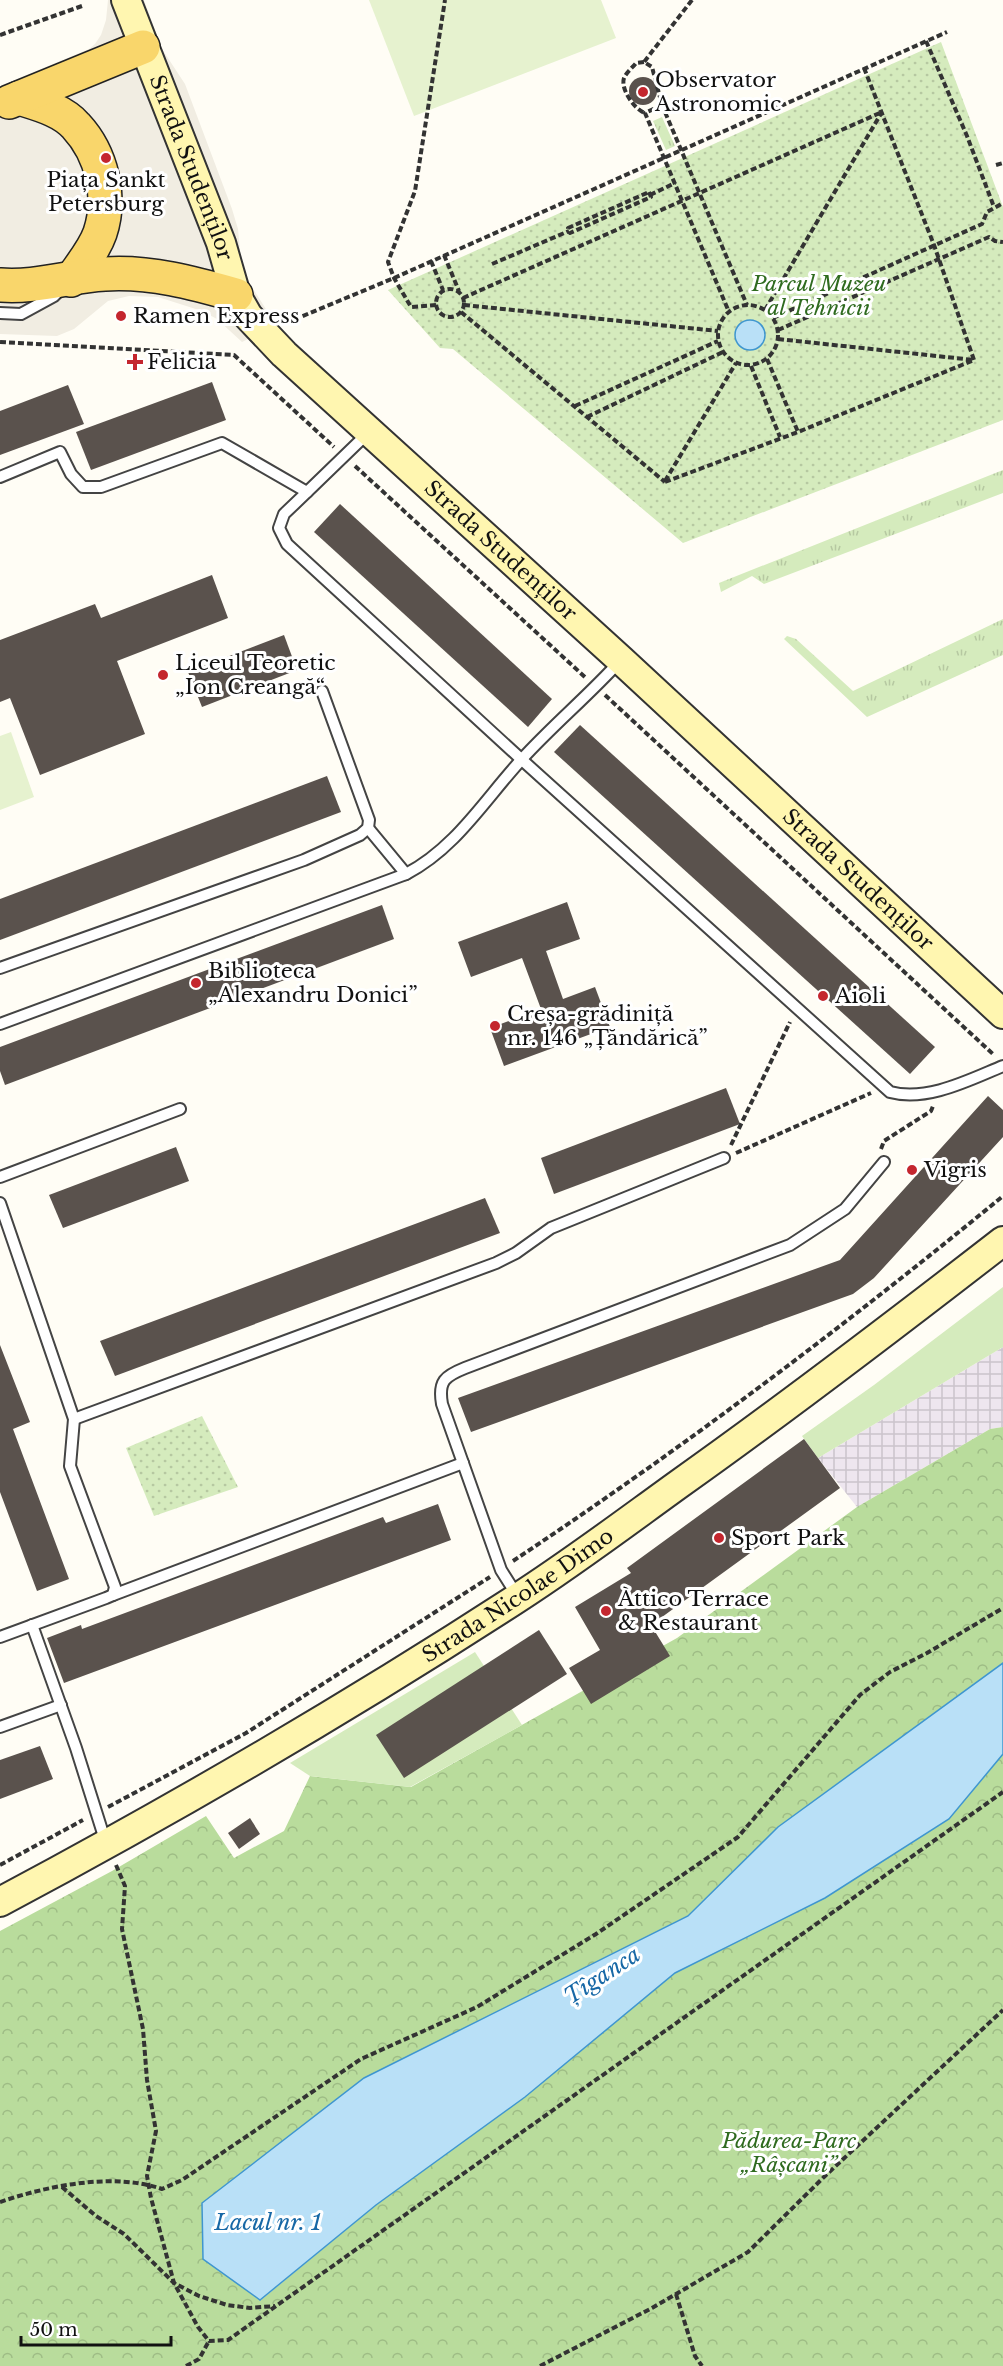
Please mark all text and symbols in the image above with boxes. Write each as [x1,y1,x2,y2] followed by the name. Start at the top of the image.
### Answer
[654,67,781,117] place label: Observator Astronomic
[144,71,238,263] street label: Strada Studenților
[636,85,650,99] marker: Observator Astronomic
[99,151,113,165] marker: Piața Sankt Petersburg
[46,167,166,217] place label: Piața Sankt Petersburg
[751,271,886,321] park label: Parcul Muzeu al Tehnicii
[133,303,299,329] place label: Ramen Express
[114,309,128,323] marker: Ramen Express
[147,349,217,375] place label: Felicia
[128,355,142,369] marker: Felicia
[419,475,582,626] street label: Strada Studenților
[175,650,336,700] place label: Liceul Teoretic „Ion Creangă“
[156,668,170,682] marker: Liceul Teoretic „Ion Creangă“
[777,803,939,956] street label: Strada Studenților
[208,958,418,1008] place label: Biblioteca „Alexandru Donici”
[189,976,203,990] marker: Biblioteca „Alexandru Donici”
[834,983,886,1009] place label: Aioli
[816,989,830,1003] marker: Aioli
[507,1001,708,1051] place label: Creșa-grădiniță nr. 146 „Țăndărică”
[488,1019,502,1033] marker: Creșa-grădiniță nr. 146 „Țăndărică”
[923,1157,987,1183] place label: Vigris
[905,1163,919,1177] marker: Vigris
[417,1523,619,1668] street label: Strada Nicolae Dimo
[731,1525,845,1551] place label: Sport Park
[712,1531,726,1545] marker: Sport Park
[617,1586,769,1636] place label: Àttico Terrace & Restaurant
[599,1604,613,1618] marker: Àttico Terrace & Restaurant
[559,1941,645,2010] water label: Țîganca
[721,2128,857,2178] park label: Pădurea-Parc „Râșcani”
[213,2209,322,2236] water label: Lacul nr. 1
[21,2309,171,2347] scale bar
[30,2319,78,2341] text: 50 m

